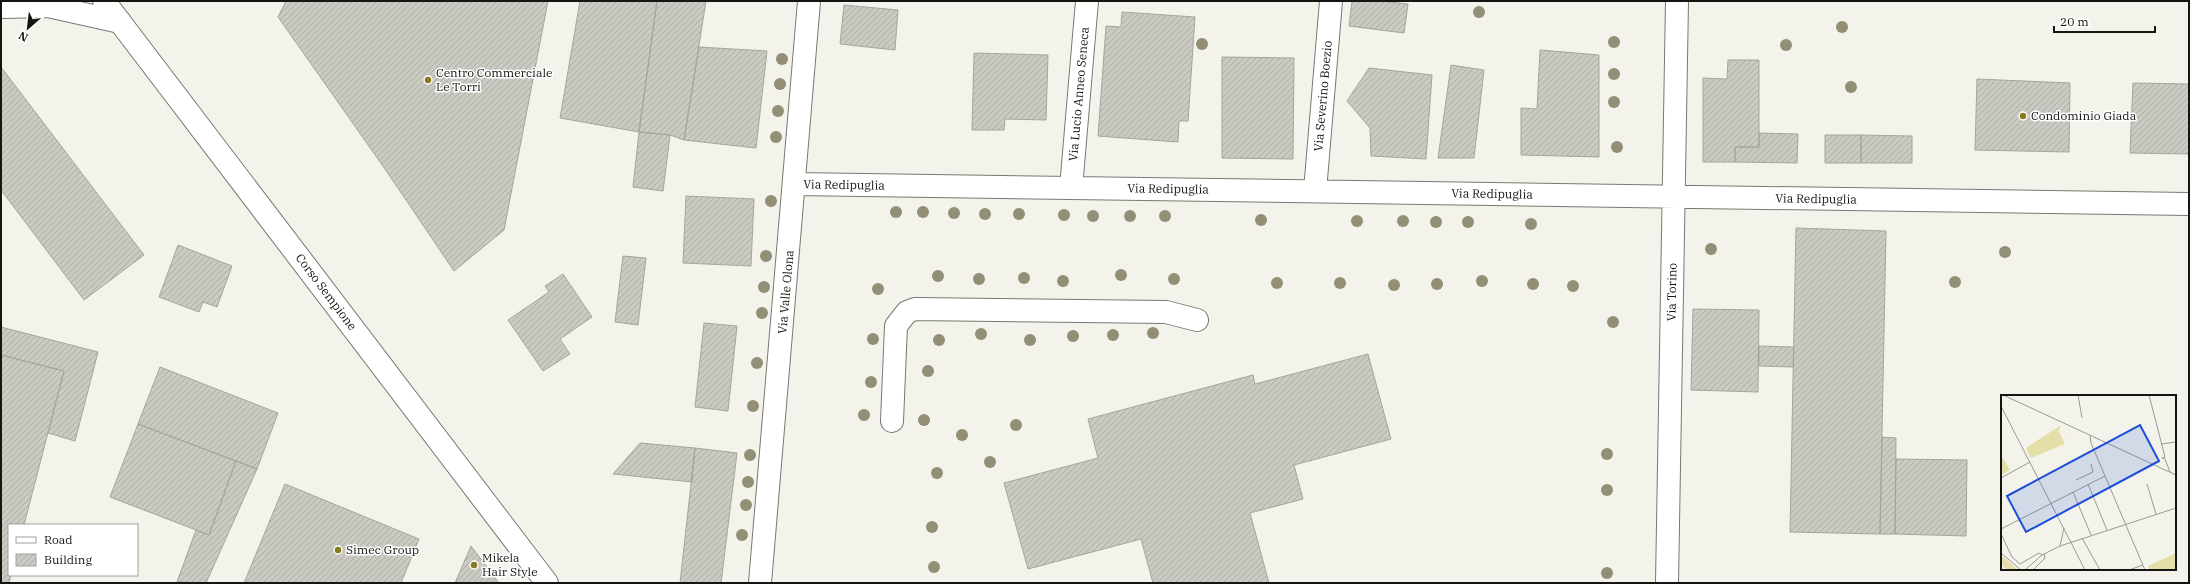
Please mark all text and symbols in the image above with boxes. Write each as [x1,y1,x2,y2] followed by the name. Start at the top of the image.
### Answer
[8,8,48,48] north arrow
[2054,8,2155,34] scale bar
[2060,14,2089,29] text: 20 m
[1065,26,1092,162] street label: Via Lucio Anneo Seneca
[16,28,30,45] text: N
[1310,40,1335,152] street label: Via Severino Boezio
[436,65,553,94] place label: Centro Commerciale Le Torri
[423,75,433,85] marker: Centro Commerciale Le Torri
[2031,108,2137,123] place label: Condominio Giada
[2018,111,2028,121] marker: Condominio Giada
[803,176,885,193] street label: Via Redipuglia
[1127,180,1209,197] street label: Via Redipuglia
[1451,185,1533,202] street label: Via Redipuglia
[1775,190,1857,207] street label: Via Redipuglia
[774,249,797,335] street label: Via Valle Olona
[293,250,360,333] street label: Corso Sempione
[1663,262,1680,321] street label: Via Torino
[2001,395,2176,570] inset map
[8,524,138,576] legend
[44,532,73,547] text: Road
[346,542,419,557] place label: Simec Group
[333,545,343,555] marker: Simec Group
[482,550,538,579] place label: Mikela Hair Style
[44,552,92,567] text: Building
[469,560,479,570] marker: Mikela Hair Style

